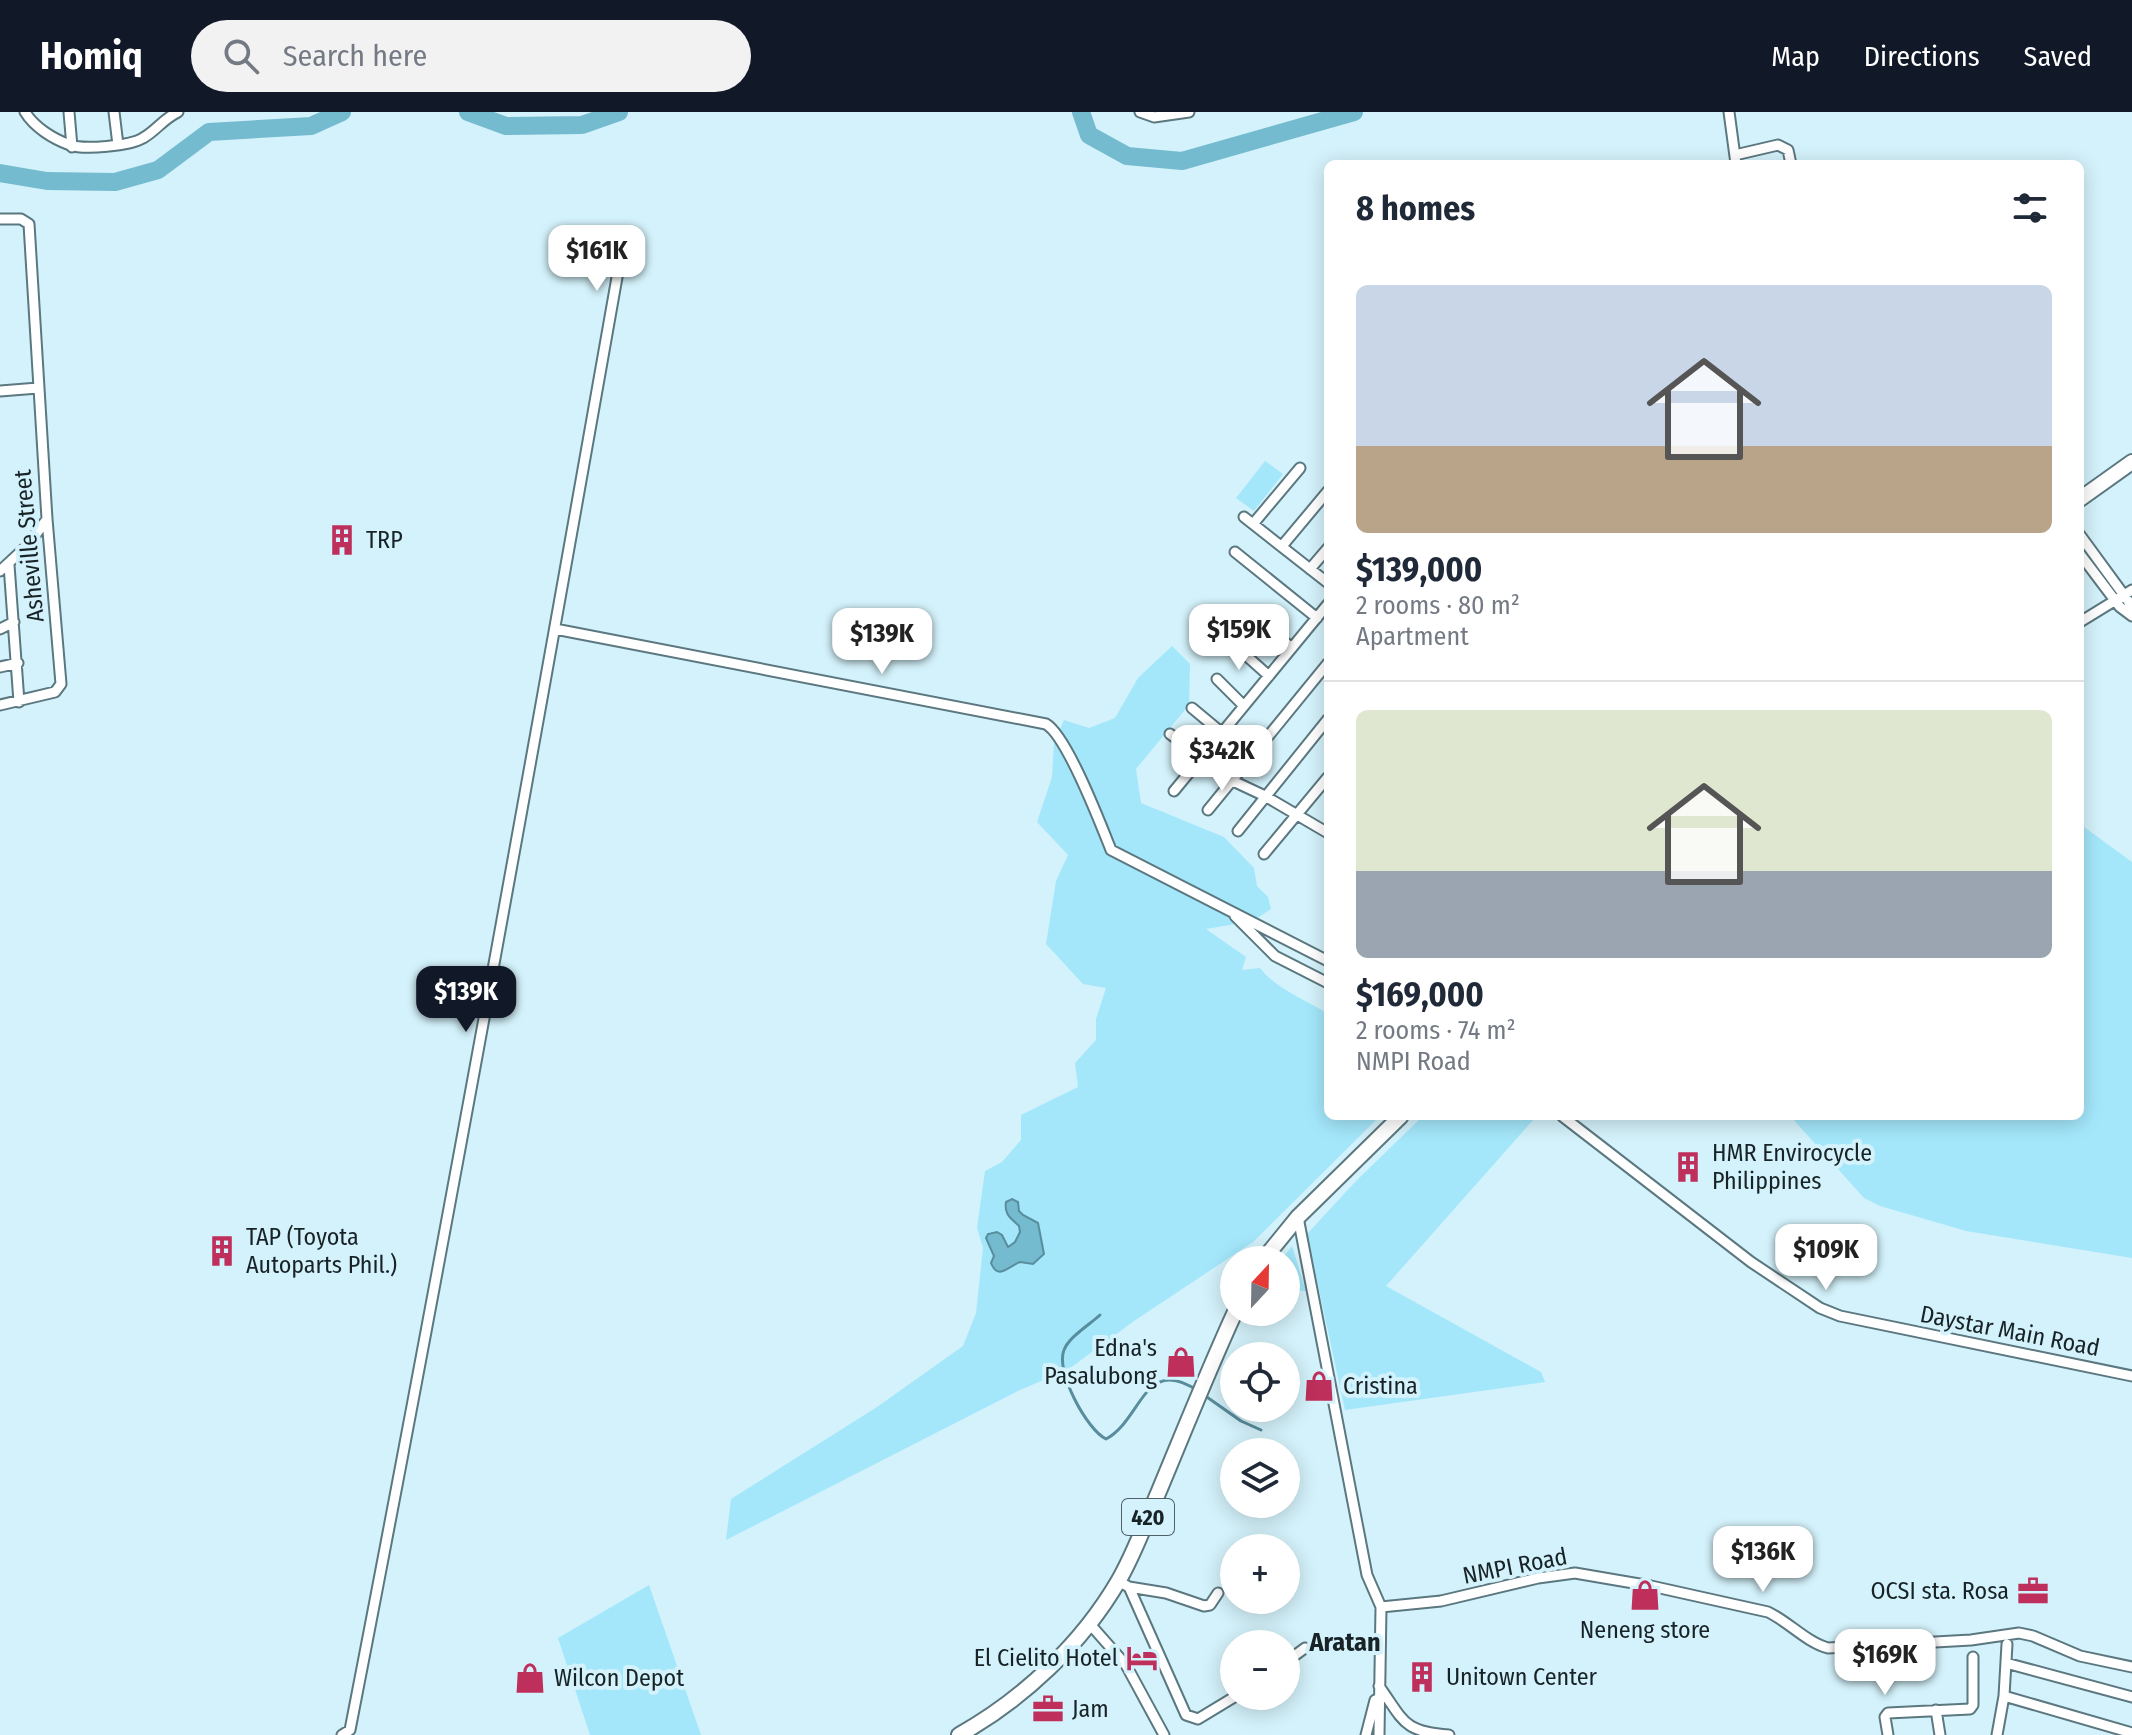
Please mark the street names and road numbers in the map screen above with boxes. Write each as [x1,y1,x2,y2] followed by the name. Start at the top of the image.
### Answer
[8,468,50,623] street label: Asheville Street
[1918,1300,2102,1362] street label: Daystar Main Road
[1122,1499,1174,1535] road number: 420
[1460,1542,1570,1590] street label: NMPI Road

